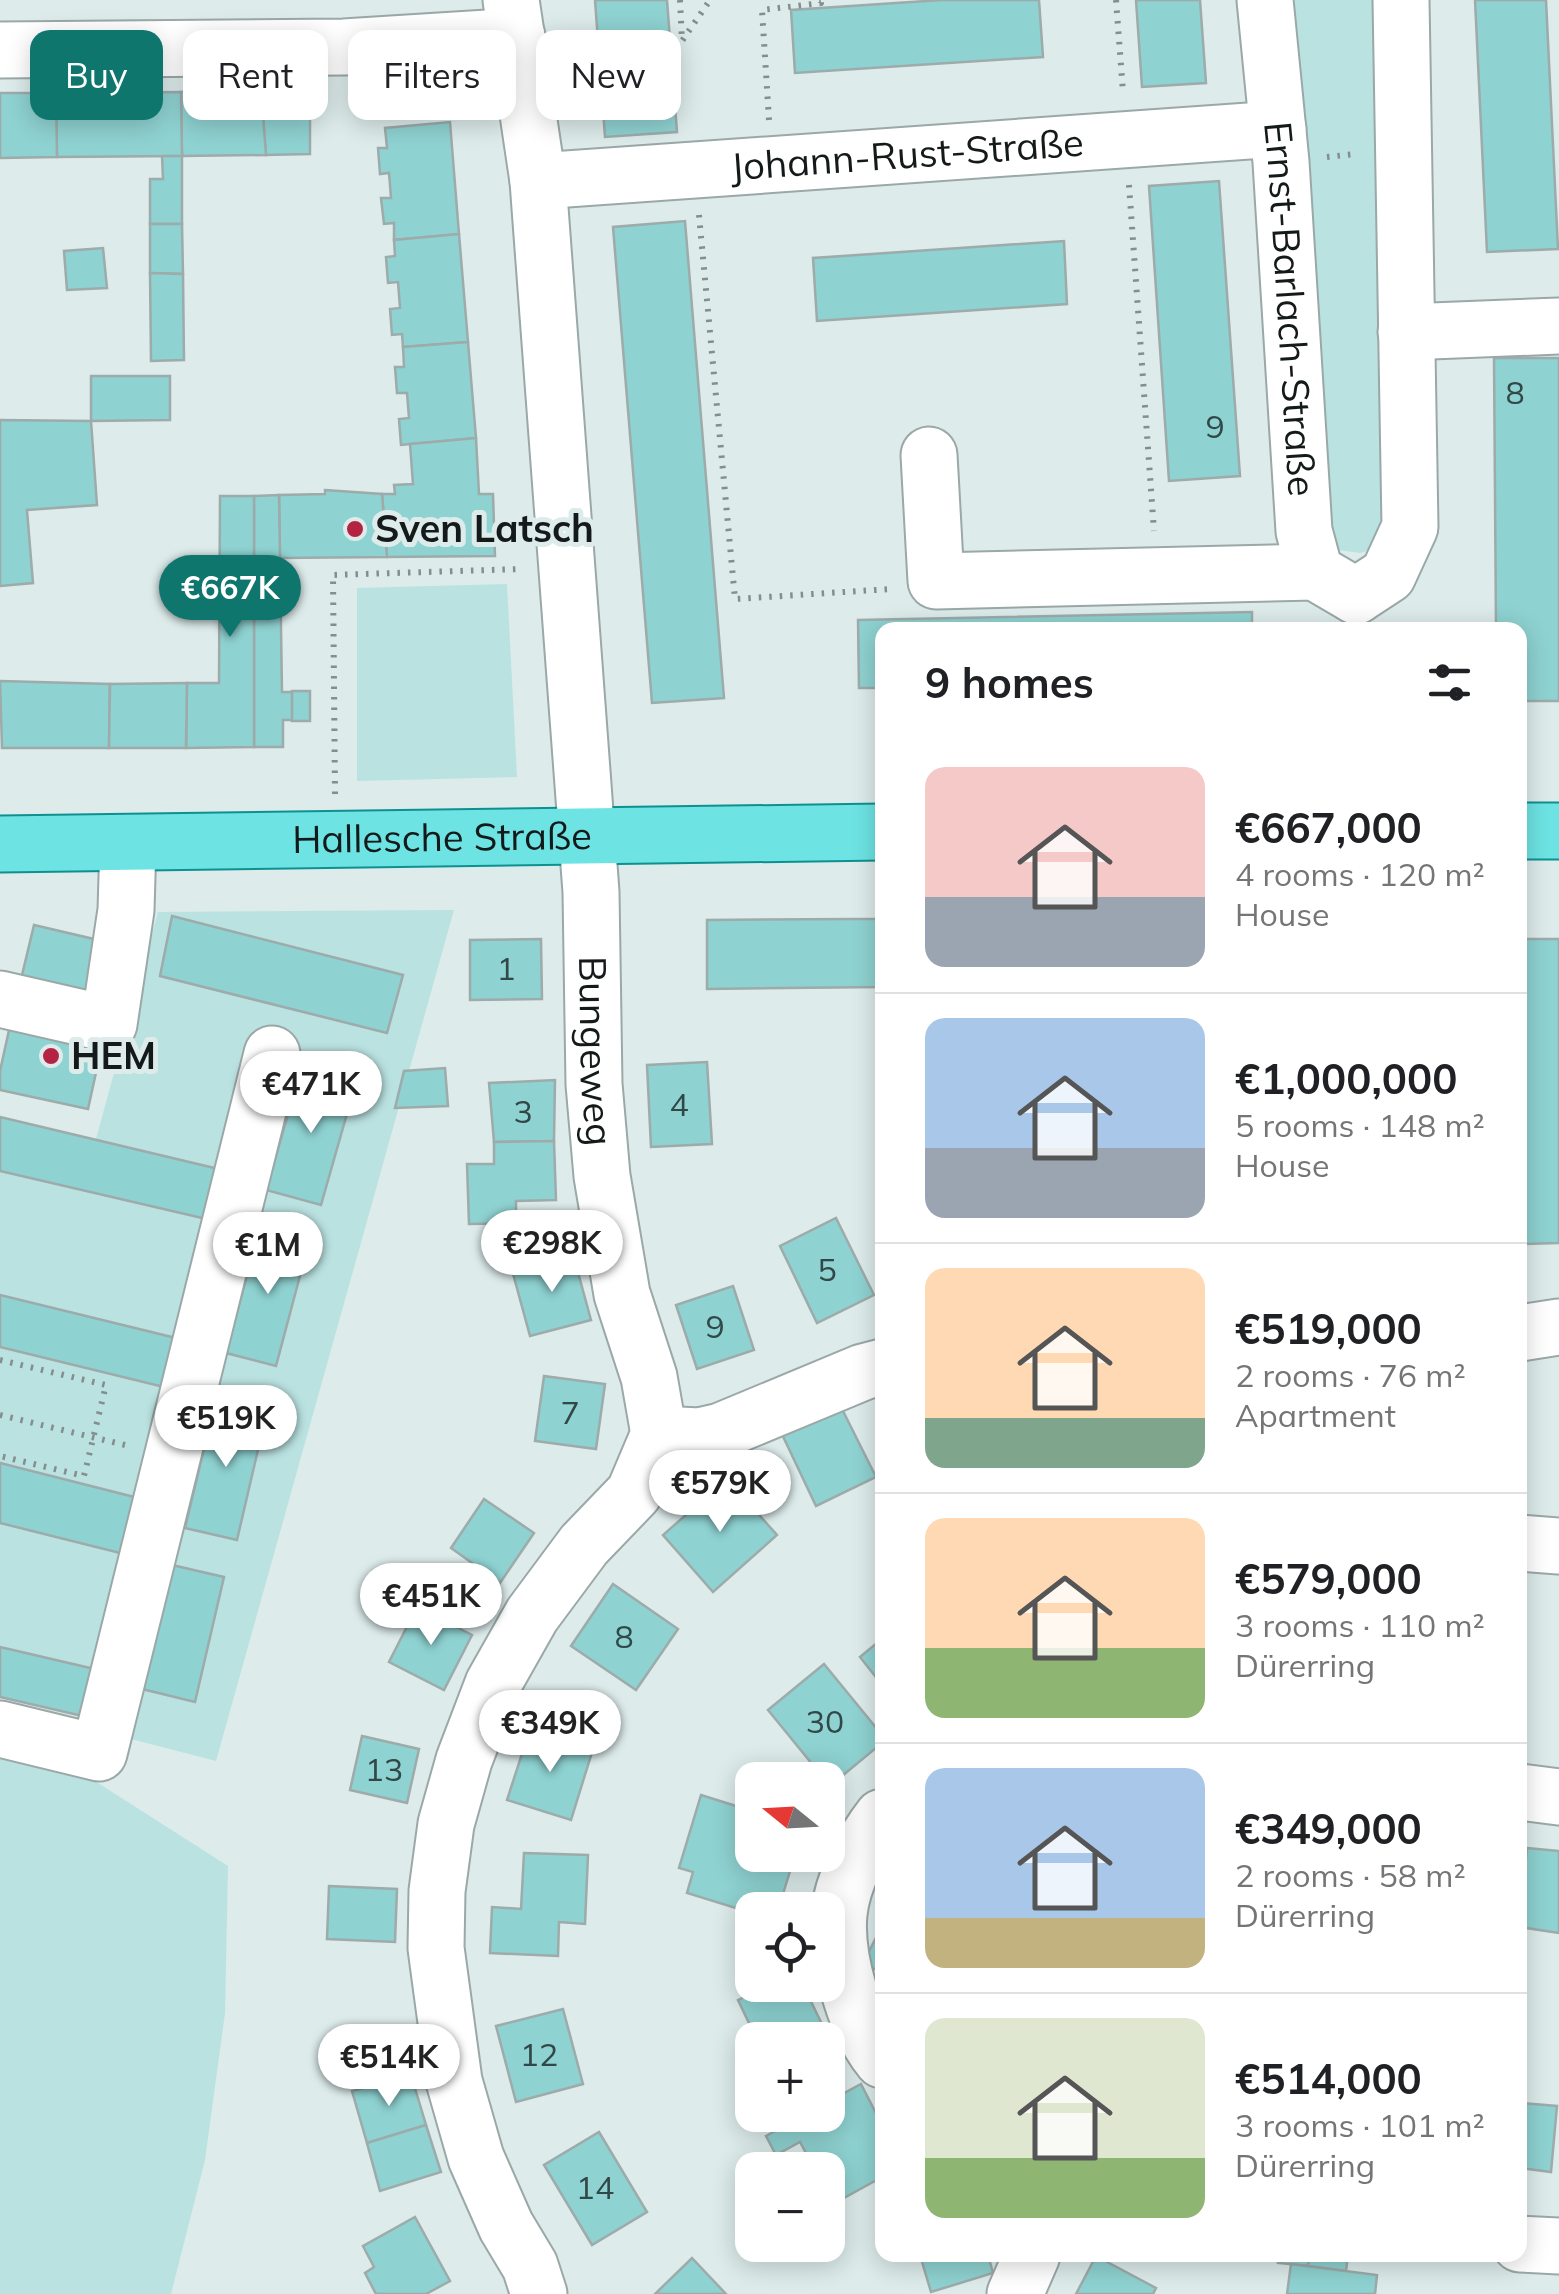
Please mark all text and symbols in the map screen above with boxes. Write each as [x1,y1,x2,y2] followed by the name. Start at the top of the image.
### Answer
[30,30,163,120] chip: Buy
[183,30,328,120] chip: Rent
[348,30,516,120] chip: Filters
[536,30,681,120] chip: New
[729,118,1085,190] street label: Johann-Rust-Straße
[1254,119,1327,498] street label: Ernst-Barlach-Straße
[1505,372,1525,412] house number: 8
[1205,406,1225,446] house number: 9
[375,504,594,552] place label: Sven Latsch
[344,518,366,540] marker: Sven Latsch
[160,555,300,640] pin: €667K
[181,567,279,607] text: €667K
[1422,655,1477,710] icon: filters
[925,656,1094,709] text: 9 homes
[1235,801,1422,854] text: €667,000
[1005,807,1125,927] icon: home
[292,811,592,863] street label: Hallesche Straße
[1235,854,1485,894] text: 4 rooms · 120 m²
[1235,894,1330,934] text: House
[496,948,516,988] house number: 1
[569,956,624,1148] street label: Bungeweg
[71,1031,156,1079] place label: HEM
[40,1045,62,1067] marker: HEM
[241,1051,381,1136] pin: €471K
[1235,1052,1457,1105] text: €1,000,000
[1005,1058,1125,1178] icon: home
[262,1063,360,1103] text: €471K
[669,1084,689,1124] house number: 4
[513,1091,533,1131] house number: 3
[1235,1105,1485,1145] text: 5 rooms · 148 m²
[1235,1145,1330,1185] text: House
[482,1210,622,1295] pin: €298K
[220,1212,316,1297] pin: €1M
[503,1222,601,1262] text: €298K
[235,1224,301,1264] text: €1M
[817,1249,837,1289] house number: 5
[1235,1302,1422,1355] text: €519,000
[705,1306,725,1346] house number: 9
[1005,1308,1125,1428] icon: home
[1235,1355,1466,1395] text: 2 rooms · 76 m²
[156,1385,296,1470] pin: €519K
[560,1392,580,1432] house number: 7
[1235,1395,1396,1435] text: Apartment
[177,1397,275,1437] text: €519K
[650,1450,790,1535] pin: €579K
[671,1462,769,1502] text: €579K
[1235,1552,1422,1605] text: €579,000
[1005,1558,1125,1678] icon: home
[361,1563,501,1648] pin: €451K
[382,1575,480,1615] text: €451K
[1235,1605,1485,1645] text: 3 rooms · 110 m²
[614,1616,634,1656] house number: 8
[1235,1645,1375,1685] text: Dürerring
[480,1690,620,1775] pin: €349K
[806,1701,844,1741] house number: 30
[501,1702,599,1742] text: €349K
[365,1749,403,1789] house number: 13
[735,1762,845,1872] north arrow
[735,1762,845,2262] map controls
[1235,1802,1422,1855] text: €349,000
[1005,1808,1125,1928] icon: home
[1235,1855,1466,1895] text: 2 rooms · 58 m²
[735,1892,845,2002] button: locate
[1235,1895,1375,1935] text: Dürerring
[735,2022,845,2132] button: +
[319,2024,459,2109] pin: €514K
[520,2034,558,2074] house number: 12
[340,2036,438,2076] text: €514K
[1235,2052,1422,2105] text: €514,000
[1005,2058,1125,2178] icon: home
[1235,2105,1485,2145] text: 3 rooms · 101 m²
[1235,2145,1375,2185] text: Dürerring
[735,2152,845,2262] button: −
[576,2167,614,2207] house number: 14

